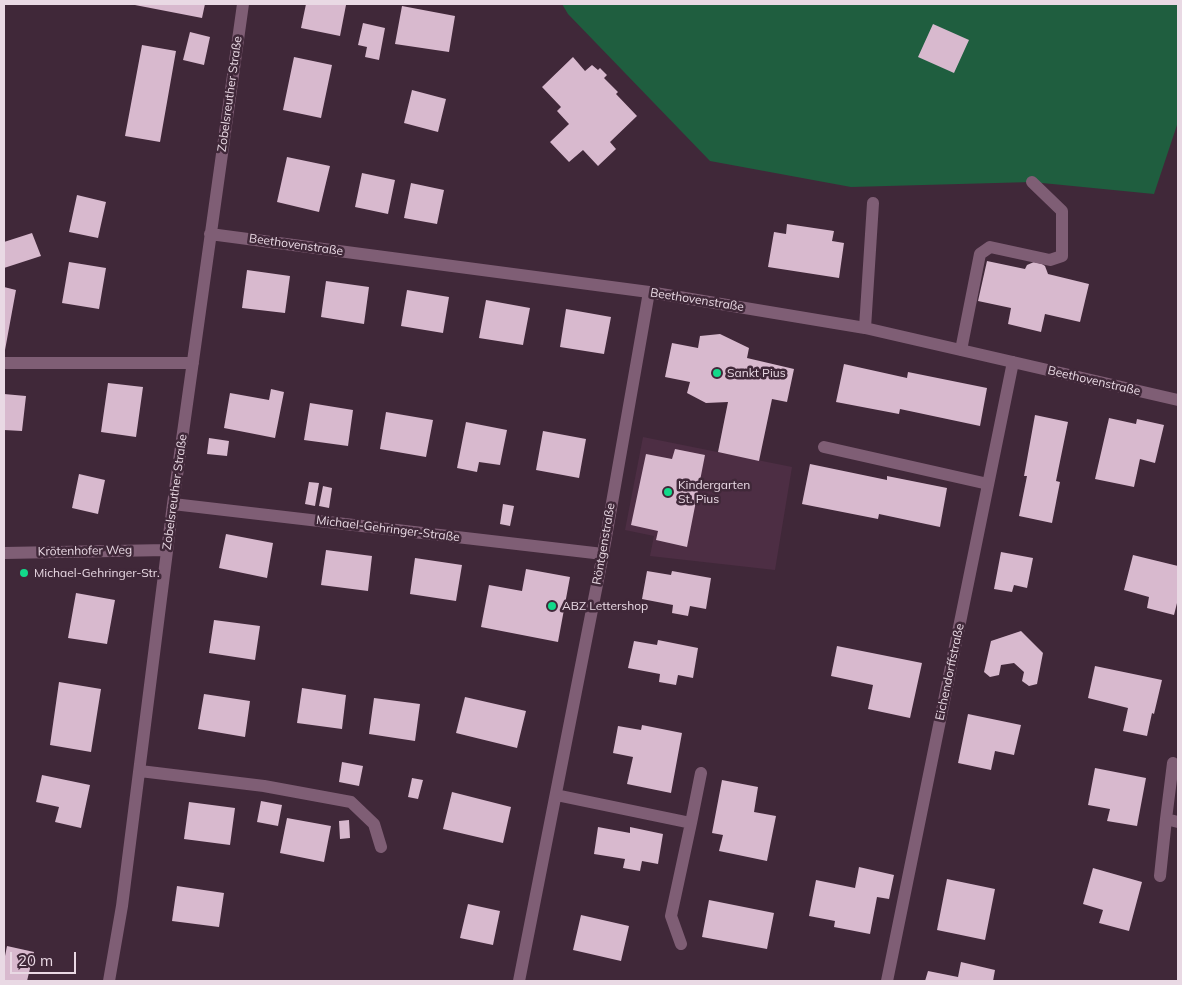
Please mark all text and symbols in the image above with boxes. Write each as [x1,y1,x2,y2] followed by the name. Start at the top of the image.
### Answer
[215,35,245,153] street label: Zobelsreuther Straße
[248,231,344,259] street label: Beethovenstraße
[649,285,745,315] street label: Beethovenstraße
[1046,363,1142,399] street label: Beethovenstraße
[727,366,786,380] place label: Sankt Pius
[711,367,723,379] marker: Sankt Pius
[160,433,190,551] street label: Zobelsreuther Straße
[678,478,750,506] place label: Kindergarten St. Pius
[662,486,674,498] marker: Kindergarten St. Pius
[590,502,618,586] street label: Röntgenstraße
[315,513,461,545] street label: Michael-Gehringer-Straße
[38,543,132,559] street label: Krötenhofer Weg
[34,566,160,580] place label: Michael-Gehringer-Str.
[18,567,30,579] marker: Michael-Gehringer-Str.
[562,599,648,613] place label: ABZ Lettershop
[546,600,558,612] marker: ABZ Lettershop
[933,622,967,722] street label: Eichendorffstraße
[12,942,79,974] scale bar
[18,951,53,970] text: 20 m

